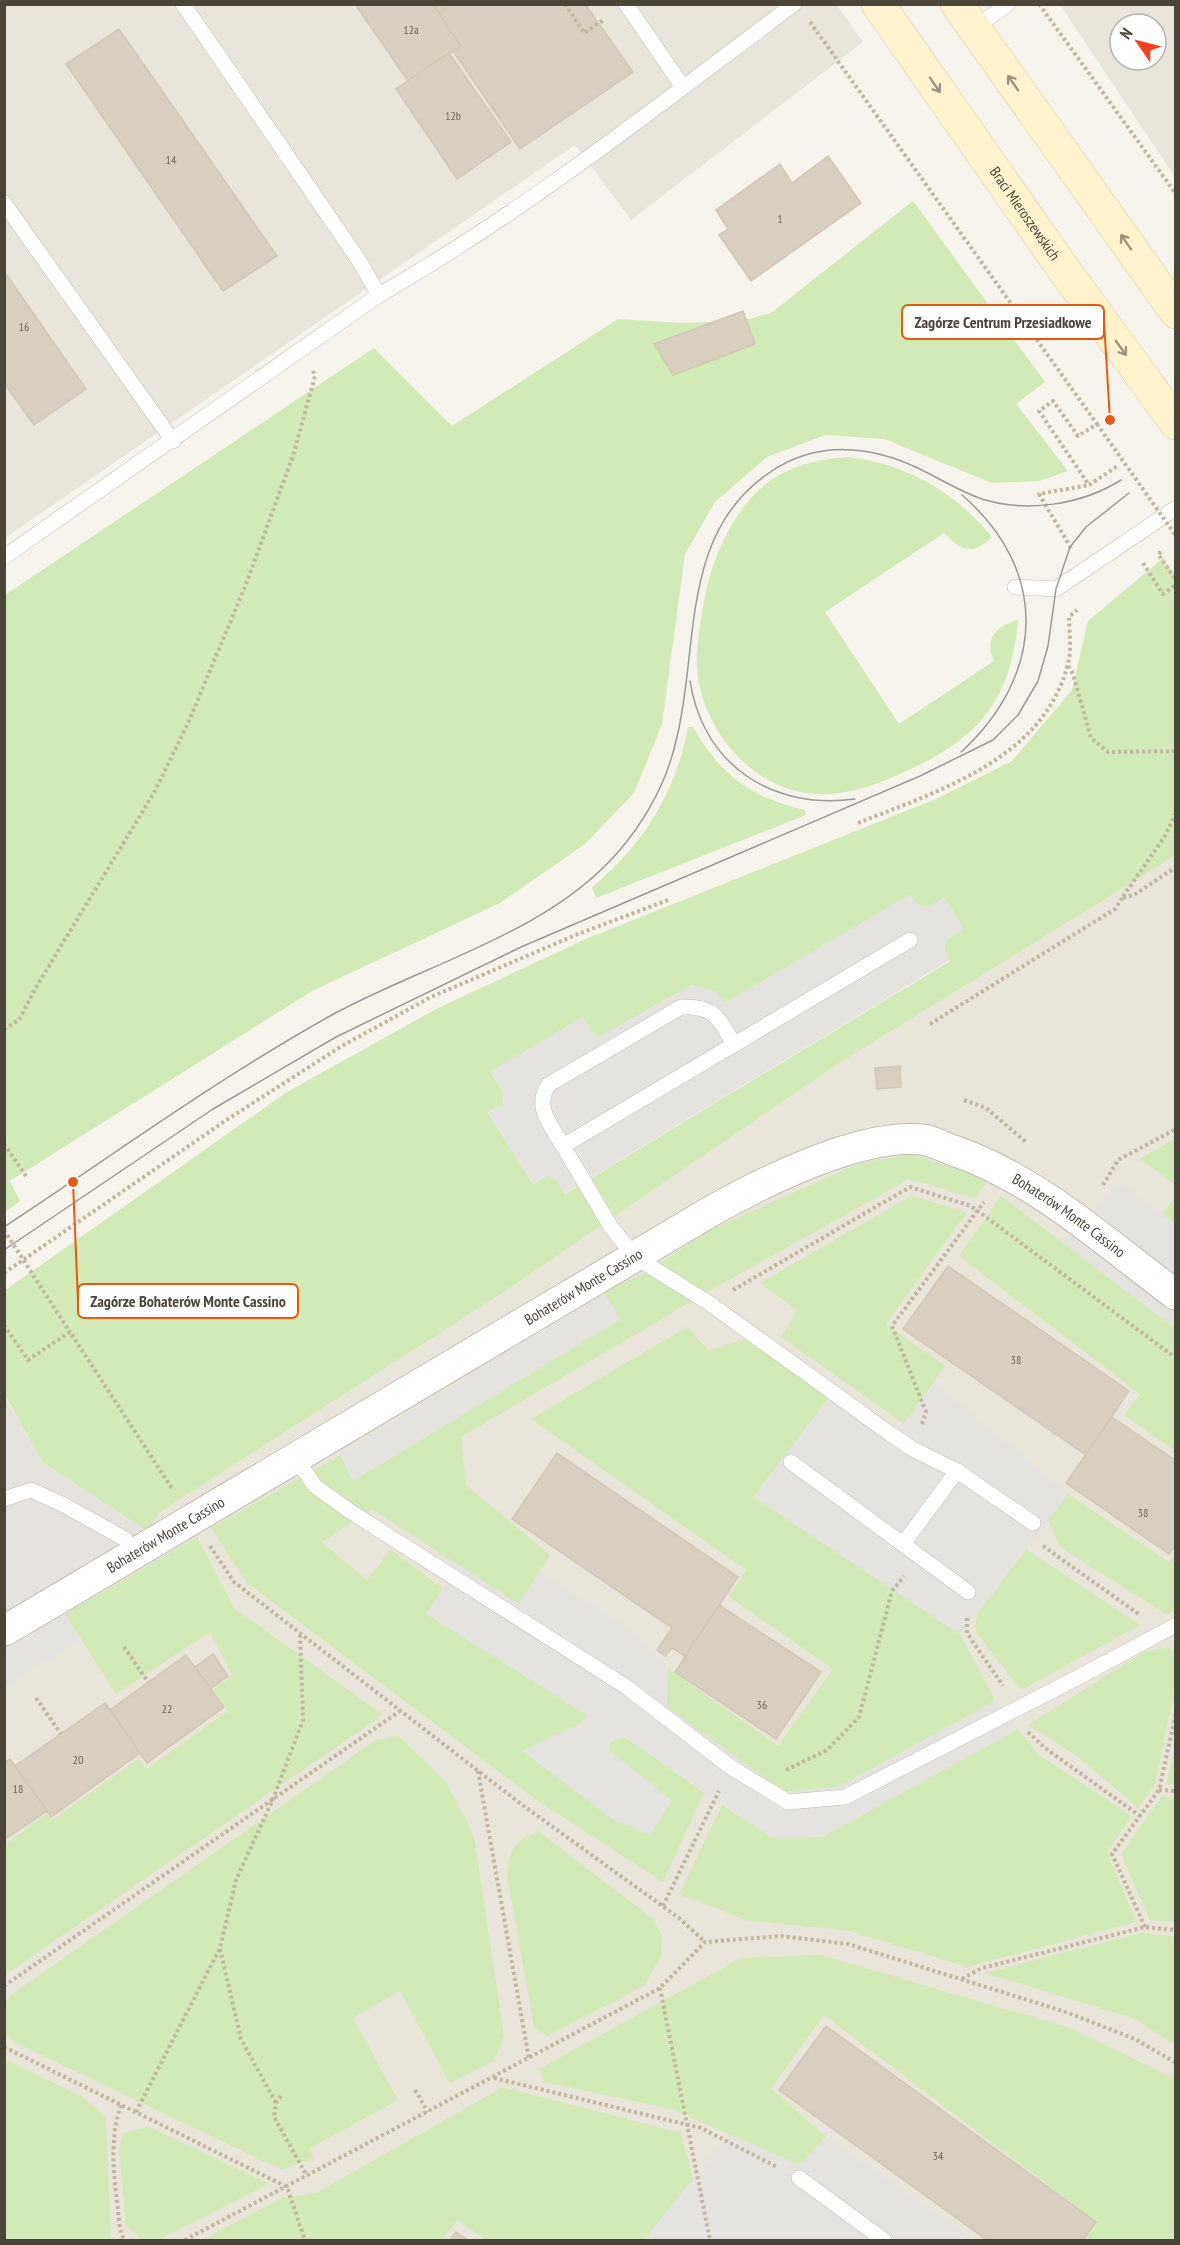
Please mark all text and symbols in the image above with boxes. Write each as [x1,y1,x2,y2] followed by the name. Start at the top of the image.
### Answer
[1108,12,1168,72] north arrow
[403,22,419,37] house number: 12a
[1115,24,1136,43] text: N
[1007,76,1019,92] one-way arrow
[929,77,941,93] one-way arrow
[445,108,461,123] house number: 12b
[166,152,177,167] house number: 14
[986,163,1064,264] street label: Braci Mieroszewskich
[777,211,783,226] house number: 1
[1120,235,1132,251] one-way arrow
[902,305,1104,339] callout: Zagórze Centrum Przesiadkowe
[914,312,1092,332] text: Zagórze Centrum Przesiadkowe
[19,319,29,334] house number: 16
[1115,340,1127,356] one-way arrow
[1009,1169,1129,1261] street label: Bohaterów Monte Cassino
[521,1244,646,1329] street label: Bohaterów Monte Cassino
[78,1284,298,1318] callout: Zagórze Bohaterów Monte Cassino
[90,1291,286,1311] text: Zagórze Bohaterów Monte Cassino
[1011,1352,1021,1367] house number: 38
[103,1492,228,1577] street label: Bohaterów Monte Cassino
[1138,1505,1148,1520] house number: 38
[757,1697,767,1712] house number: 36
[162,1701,172,1716] house number: 22
[73,1752,83,1767] house number: 20
[13,1781,23,1796] house number: 18
[933,2148,944,2163] house number: 34

